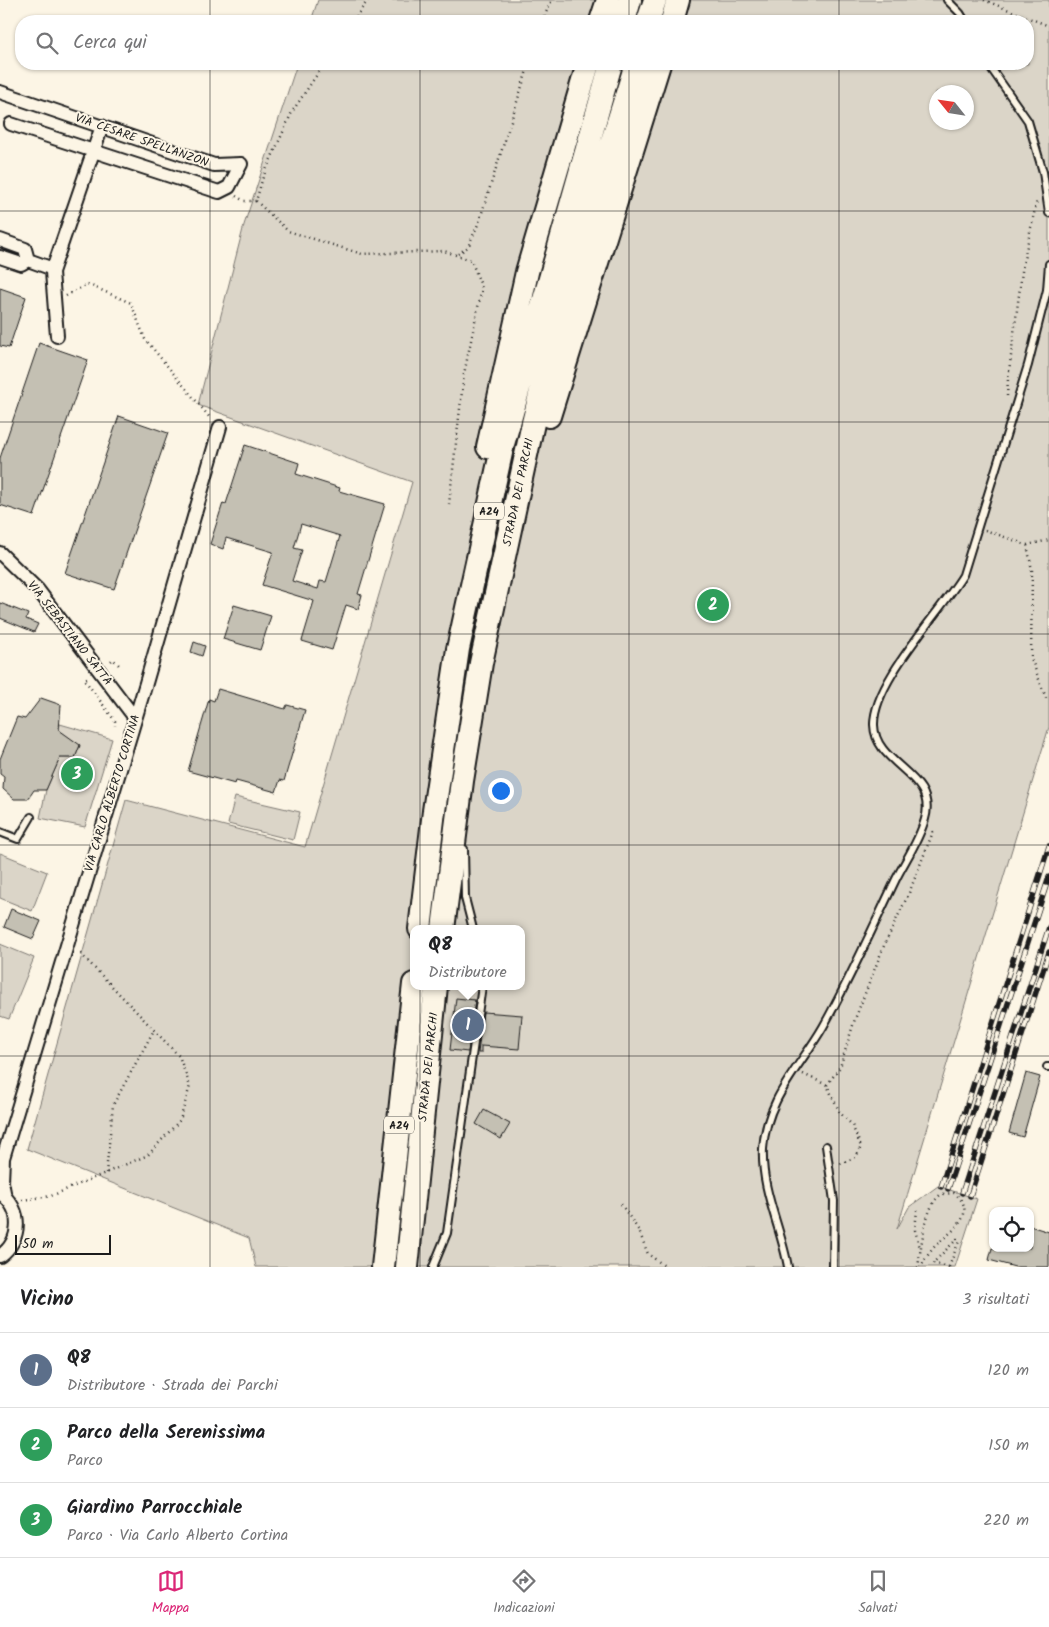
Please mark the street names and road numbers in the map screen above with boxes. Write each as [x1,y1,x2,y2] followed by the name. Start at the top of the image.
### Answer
[72,109,211,172] street label: VIA CESARE SPELLANZON
[498,436,539,548] street label: STRADA DEI PARCHI
[474,502,504,520] road number: A24
[23,577,117,690] street label: VIA SEBASTIANO SATTA
[79,712,145,874] street label: VIA CARLO ALBERTO CORTINA
[413,1011,444,1123] street label: STRADA DEI PARCHI
[384,1116,414,1134] road number: A24

